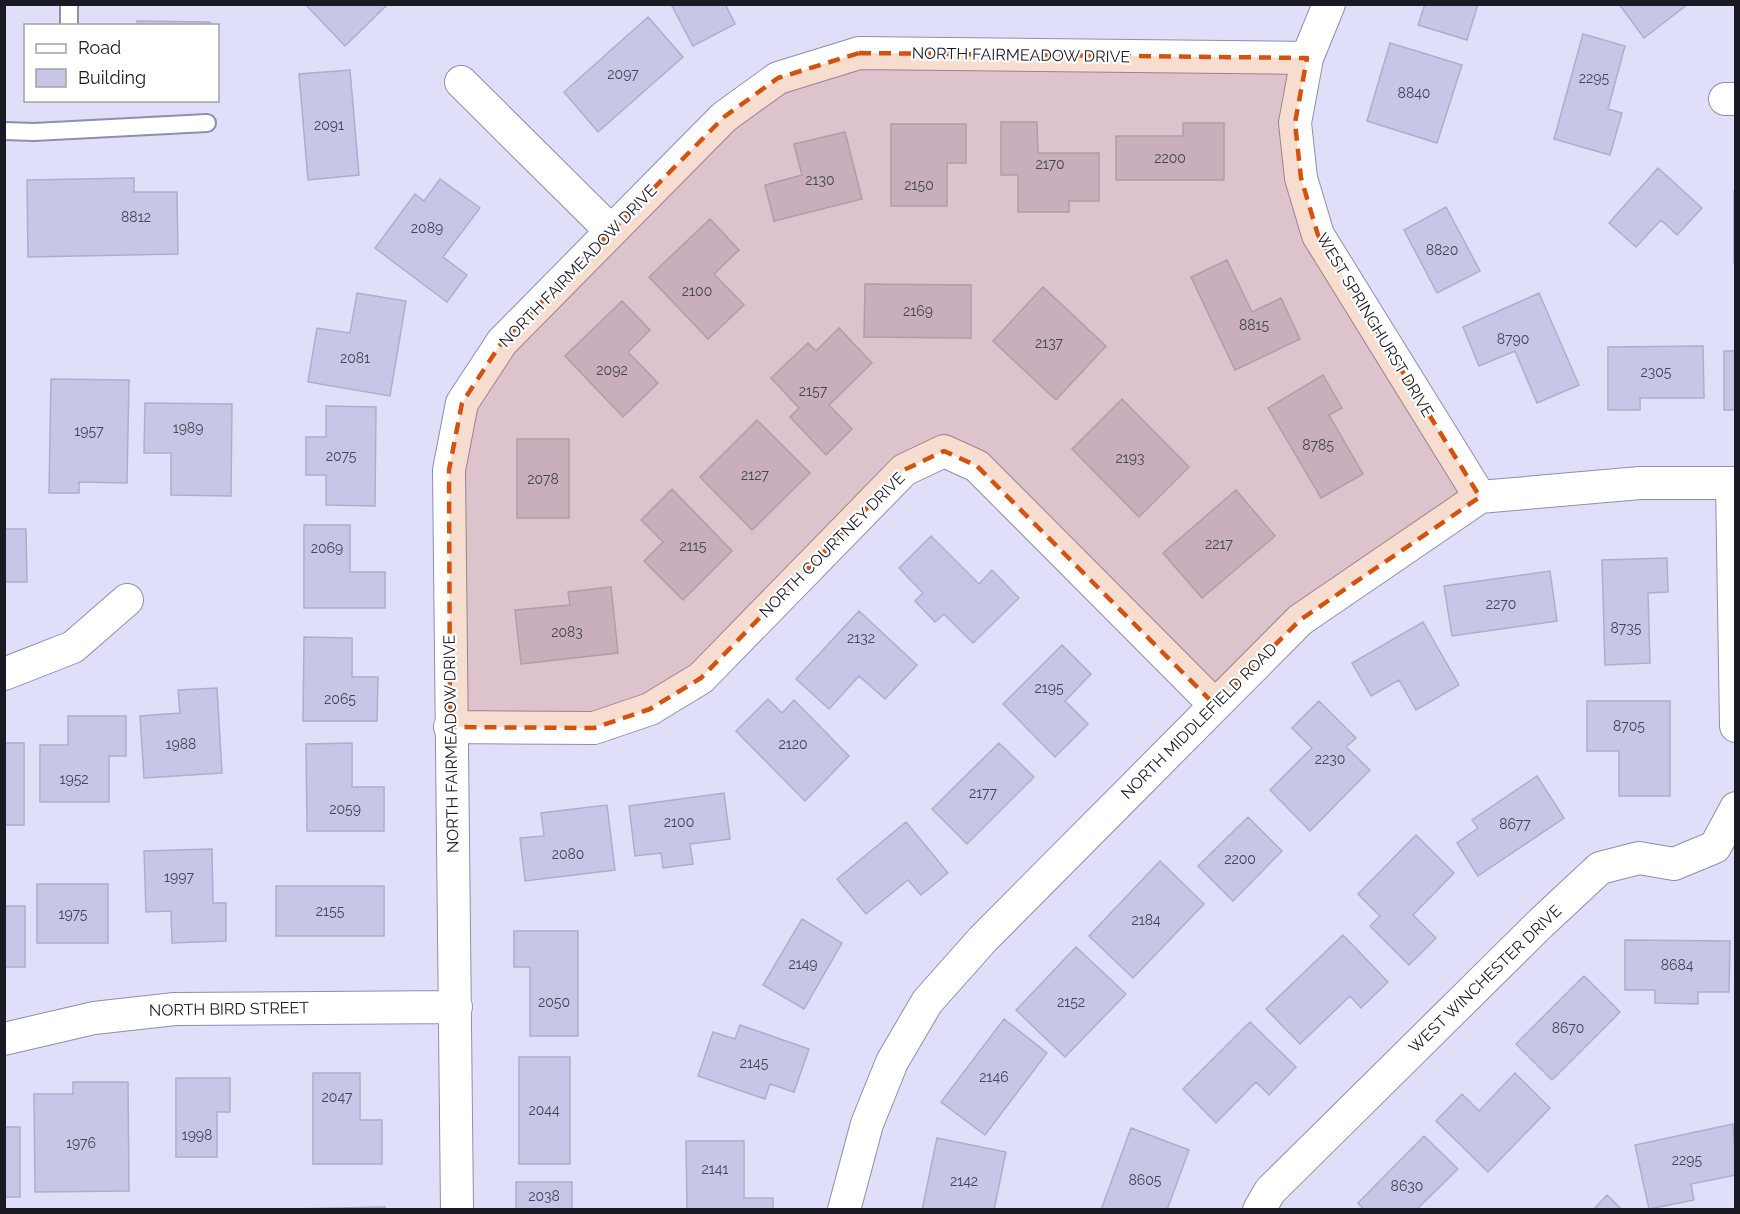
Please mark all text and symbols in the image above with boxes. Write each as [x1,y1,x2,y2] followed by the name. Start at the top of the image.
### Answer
[24,24,219,102] legend
[78,37,121,58] text: Road
[912,44,1131,66] street label: NORTH FAIRMEADOW DRIVE
[607,66,639,82] house number: 2097
[78,67,146,88] text: Building
[1579,70,1610,86] house number: 2295
[1398,85,1430,101] house number: 8840
[314,117,344,133] house number: 2091
[1154,150,1186,166] house number: 2200
[1035,156,1065,172] house number: 2170
[805,172,835,188] house number: 2130
[904,177,934,193] house number: 2150
[495,181,661,351] street label: NORTH FAIRMEADOW DRIVE
[121,209,151,225] house number: 8812
[411,220,443,236] house number: 2089
[1312,230,1438,421] street label: WEST SPRINGHURST DRIVE
[1426,242,1458,258] house number: 8820
[682,283,712,299] house number: 2100
[903,303,933,319] house number: 2169
[1239,317,1269,333] house number: 8815
[1497,331,1529,347] house number: 8790
[1035,335,1064,351] house number: 2137
[340,350,370,366] house number: 2081
[596,362,628,378] house number: 2092
[1641,364,1672,380] house number: 2305
[799,383,828,399] house number: 2157
[173,420,203,436] house number: 1989
[74,423,104,439] house number: 1957
[1302,437,1334,453] house number: 8785
[326,448,357,464] house number: 2075
[1116,450,1144,466] house number: 2193
[741,467,770,483] house number: 2127
[755,468,909,622] street label: NORTH COURTNEY DRIVE
[527,471,559,487] house number: 2078
[1205,536,1234,552] house number: 2217
[680,538,707,554] house number: 2115
[311,540,343,556] house number: 2069
[1486,596,1516,612] house number: 2270
[1611,620,1642,636] house number: 8735
[551,624,583,640] house number: 2083
[847,630,875,646] house number: 2132
[440,634,462,853] street label: NORTH FAIRMEADOW DRIVE
[1117,639,1281,803] street label: NORTH MIDDLEFIELD ROAD
[1034,680,1064,696] house number: 2195
[324,691,356,707] house number: 2065
[1613,718,1645,734] house number: 8705
[166,736,196,752] house number: 1988
[778,736,808,752] house number: 2120
[1315,751,1345,767] house number: 2230
[59,771,89,787] house number: 1952
[969,785,998,801] house number: 2177
[329,801,361,817] house number: 2059
[664,814,694,830] house number: 2100
[1499,816,1531,832] house number: 8677
[552,846,584,862] house number: 2080
[1224,851,1256,867] house number: 2200
[164,869,194,885] house number: 1997
[1405,901,1565,1057] street label: WEST WINCHESTER DRIVE
[316,903,345,919] house number: 2155
[58,906,88,922] house number: 1975
[1131,912,1161,928] house number: 2184
[788,956,818,972] house number: 2149
[1661,957,1694,973] house number: 8684
[538,994,570,1010] house number: 2050
[1057,994,1085,1010] house number: 2152
[149,998,309,1020] street label: NORTH BIRD STREET
[1552,1020,1584,1036] house number: 8670
[740,1055,769,1071] house number: 2145
[979,1069,1009,1085] house number: 2146
[322,1089,353,1105] house number: 2047
[528,1102,560,1118] house number: 2044
[182,1127,212,1143] house number: 1998
[66,1135,96,1151] house number: 1976
[1672,1152,1703,1168] house number: 2295
[702,1161,728,1177] house number: 2141
[1129,1172,1162,1188] house number: 8605
[950,1173,978,1189] house number: 2142
[1391,1178,1423,1194] house number: 8630
[528,1188,560,1204] house number: 2038

